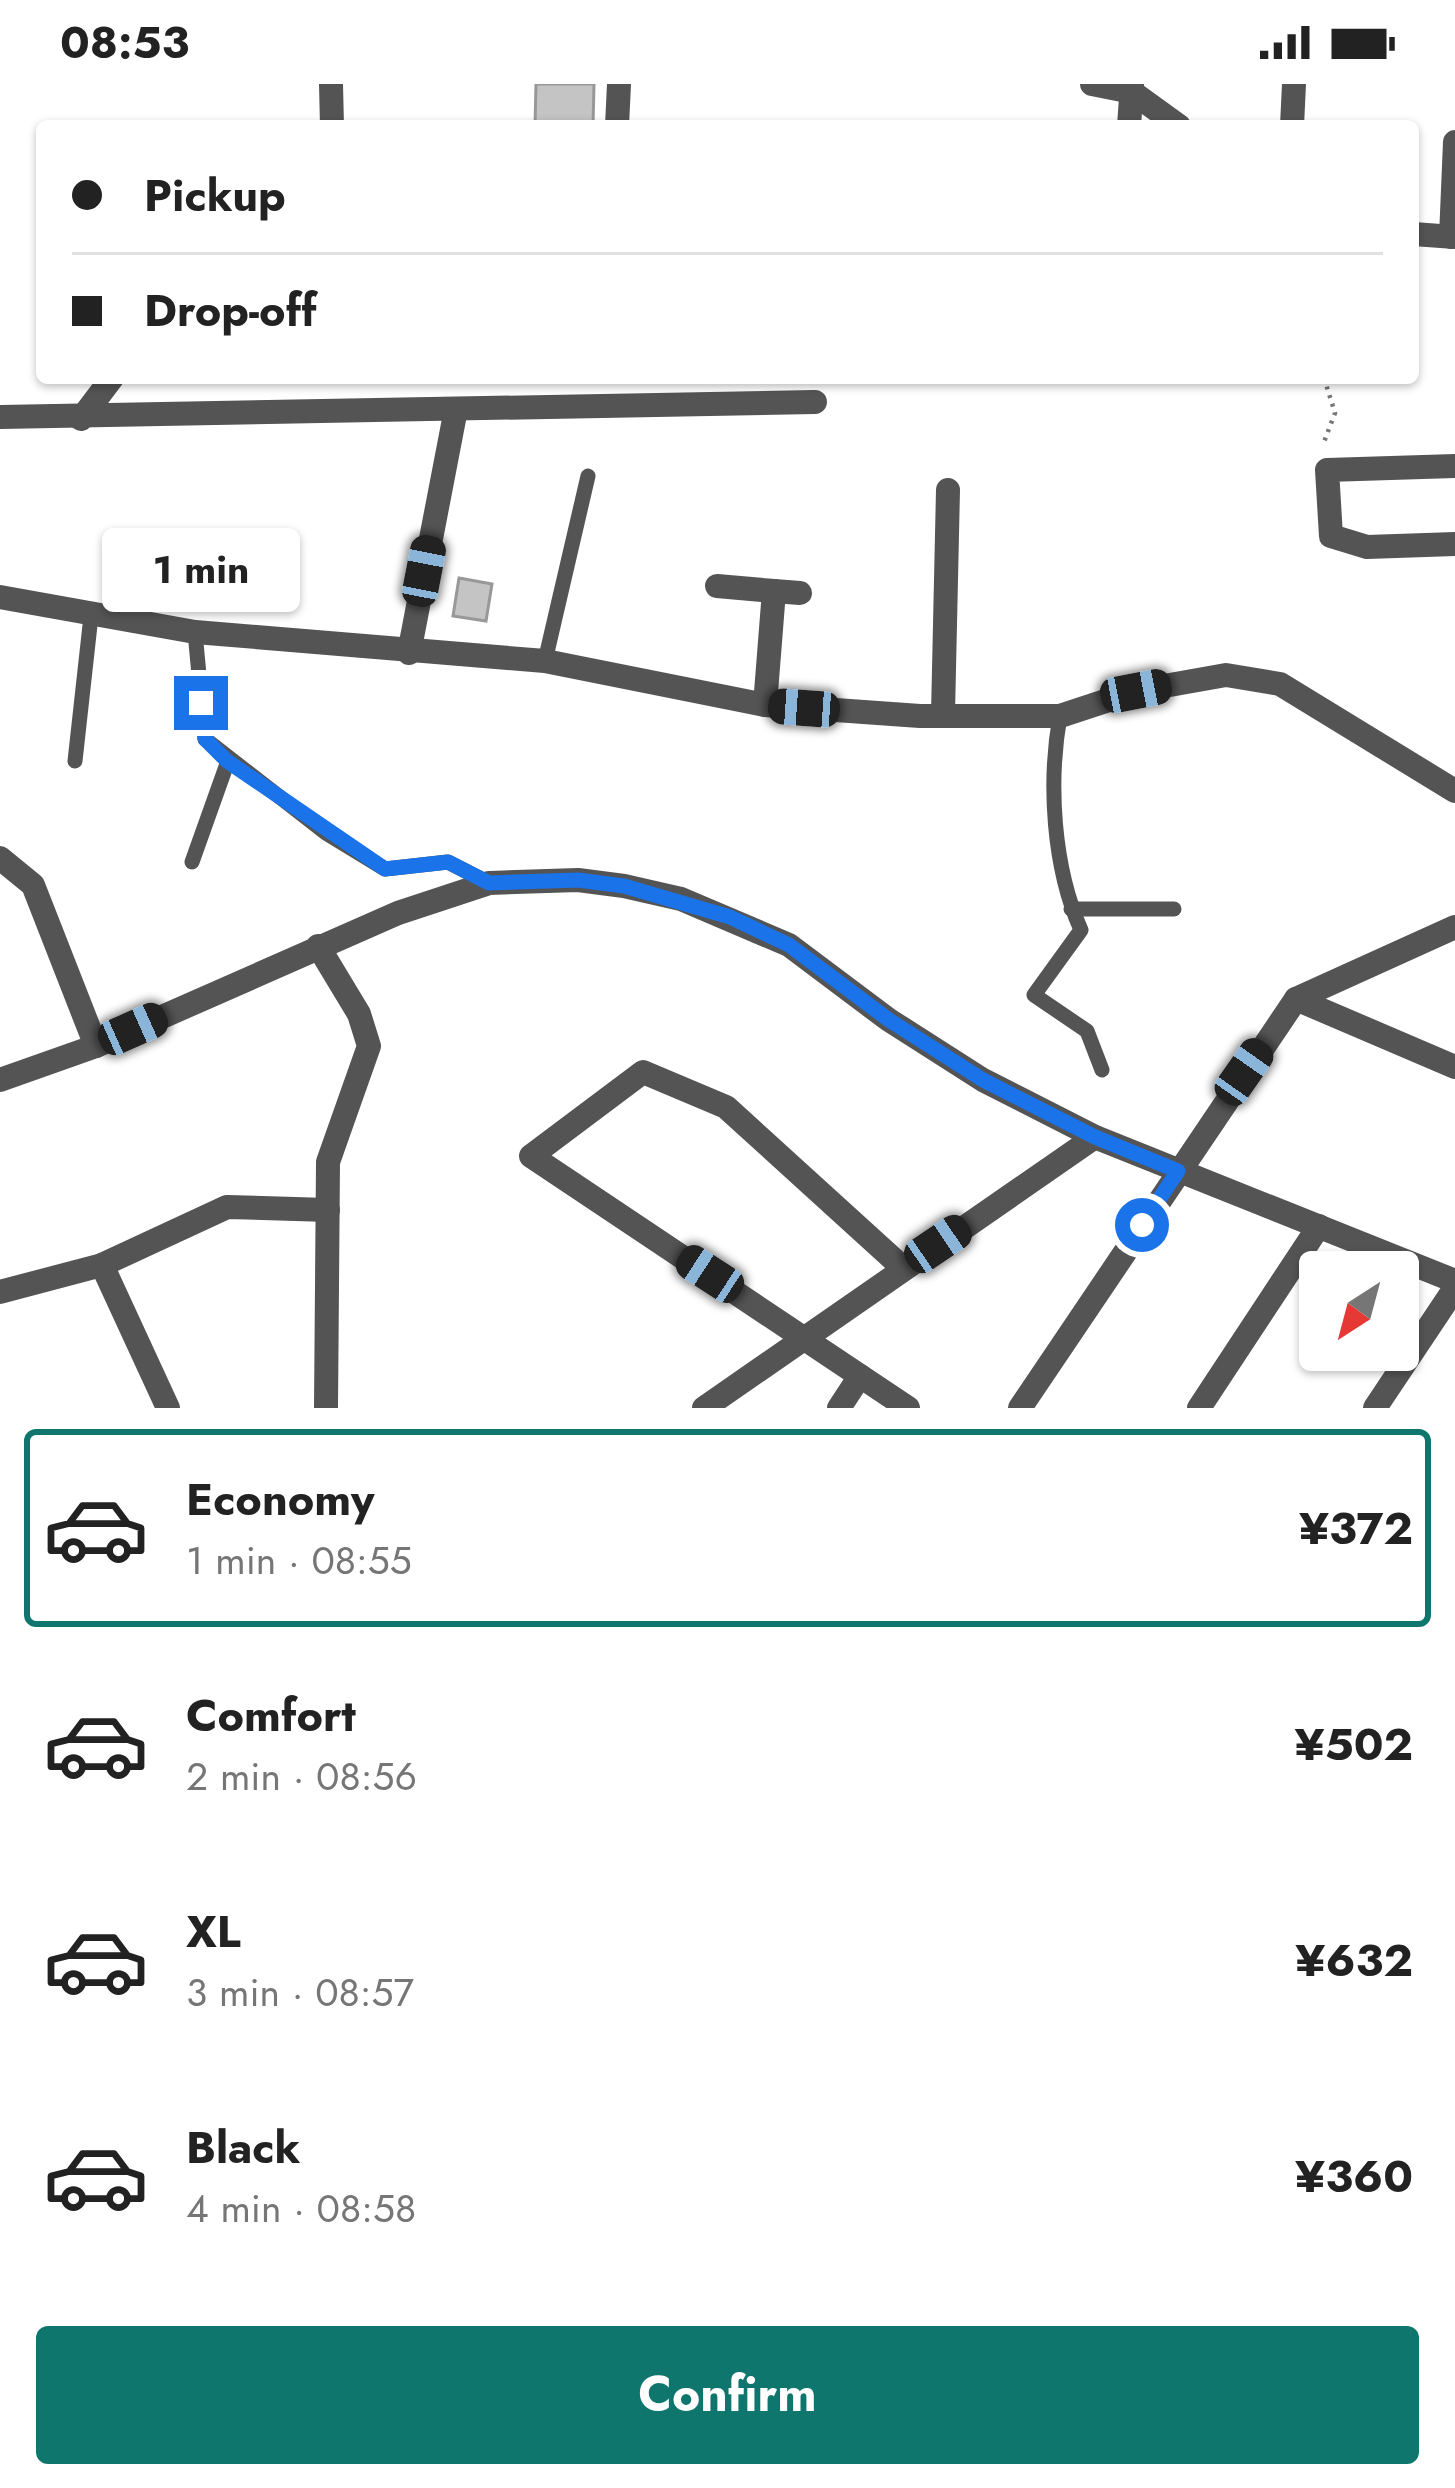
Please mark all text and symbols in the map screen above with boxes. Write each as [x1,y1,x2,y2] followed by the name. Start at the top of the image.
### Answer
[60,10,189,75] text: 08:53
[144,163,286,228] text: Pickup
[144,278,317,343] text: Drop-off
[102,529,300,613] callout: 1 min
[399,532,449,610] car
[153,541,249,598] text: 1 min
[1097,666,1175,716] car
[174,676,228,730] route end
[767,688,841,728] car
[93,998,173,1060] car
[1209,1032,1279,1112] car
[1115,1198,1169,1252] route start
[898,1209,978,1279] car
[670,1239,750,1309] car
[1299,1251,1419,1371] north arrow
[1299,1251,1419,1371] map controls
[186,1467,374,1532] text: Economy
[42,1474,150,1582] icon: car
[1299,1496,1413,1561] text: ¥372
[186,1532,412,1589] text: 1 min · 08:55
[186,1683,356,1748] text: Comfort
[42,1690,150,1798] icon: car
[1295,1712,1413,1777] text: ¥502
[186,1748,417,1805] text: 2 min · 08:56
[186,1899,241,1964] text: XL
[42,1906,150,2014] icon: car
[1295,1928,1413,1993] text: ¥632
[186,1964,414,2021] text: 3 min · 08:57
[186,2115,300,2180] text: Black
[42,2122,150,2230] icon: car
[1295,2144,1413,2209] text: ¥360
[186,2180,416,2237] text: 4 min · 08:58
[36,2326,1419,2464] button: Confirm

